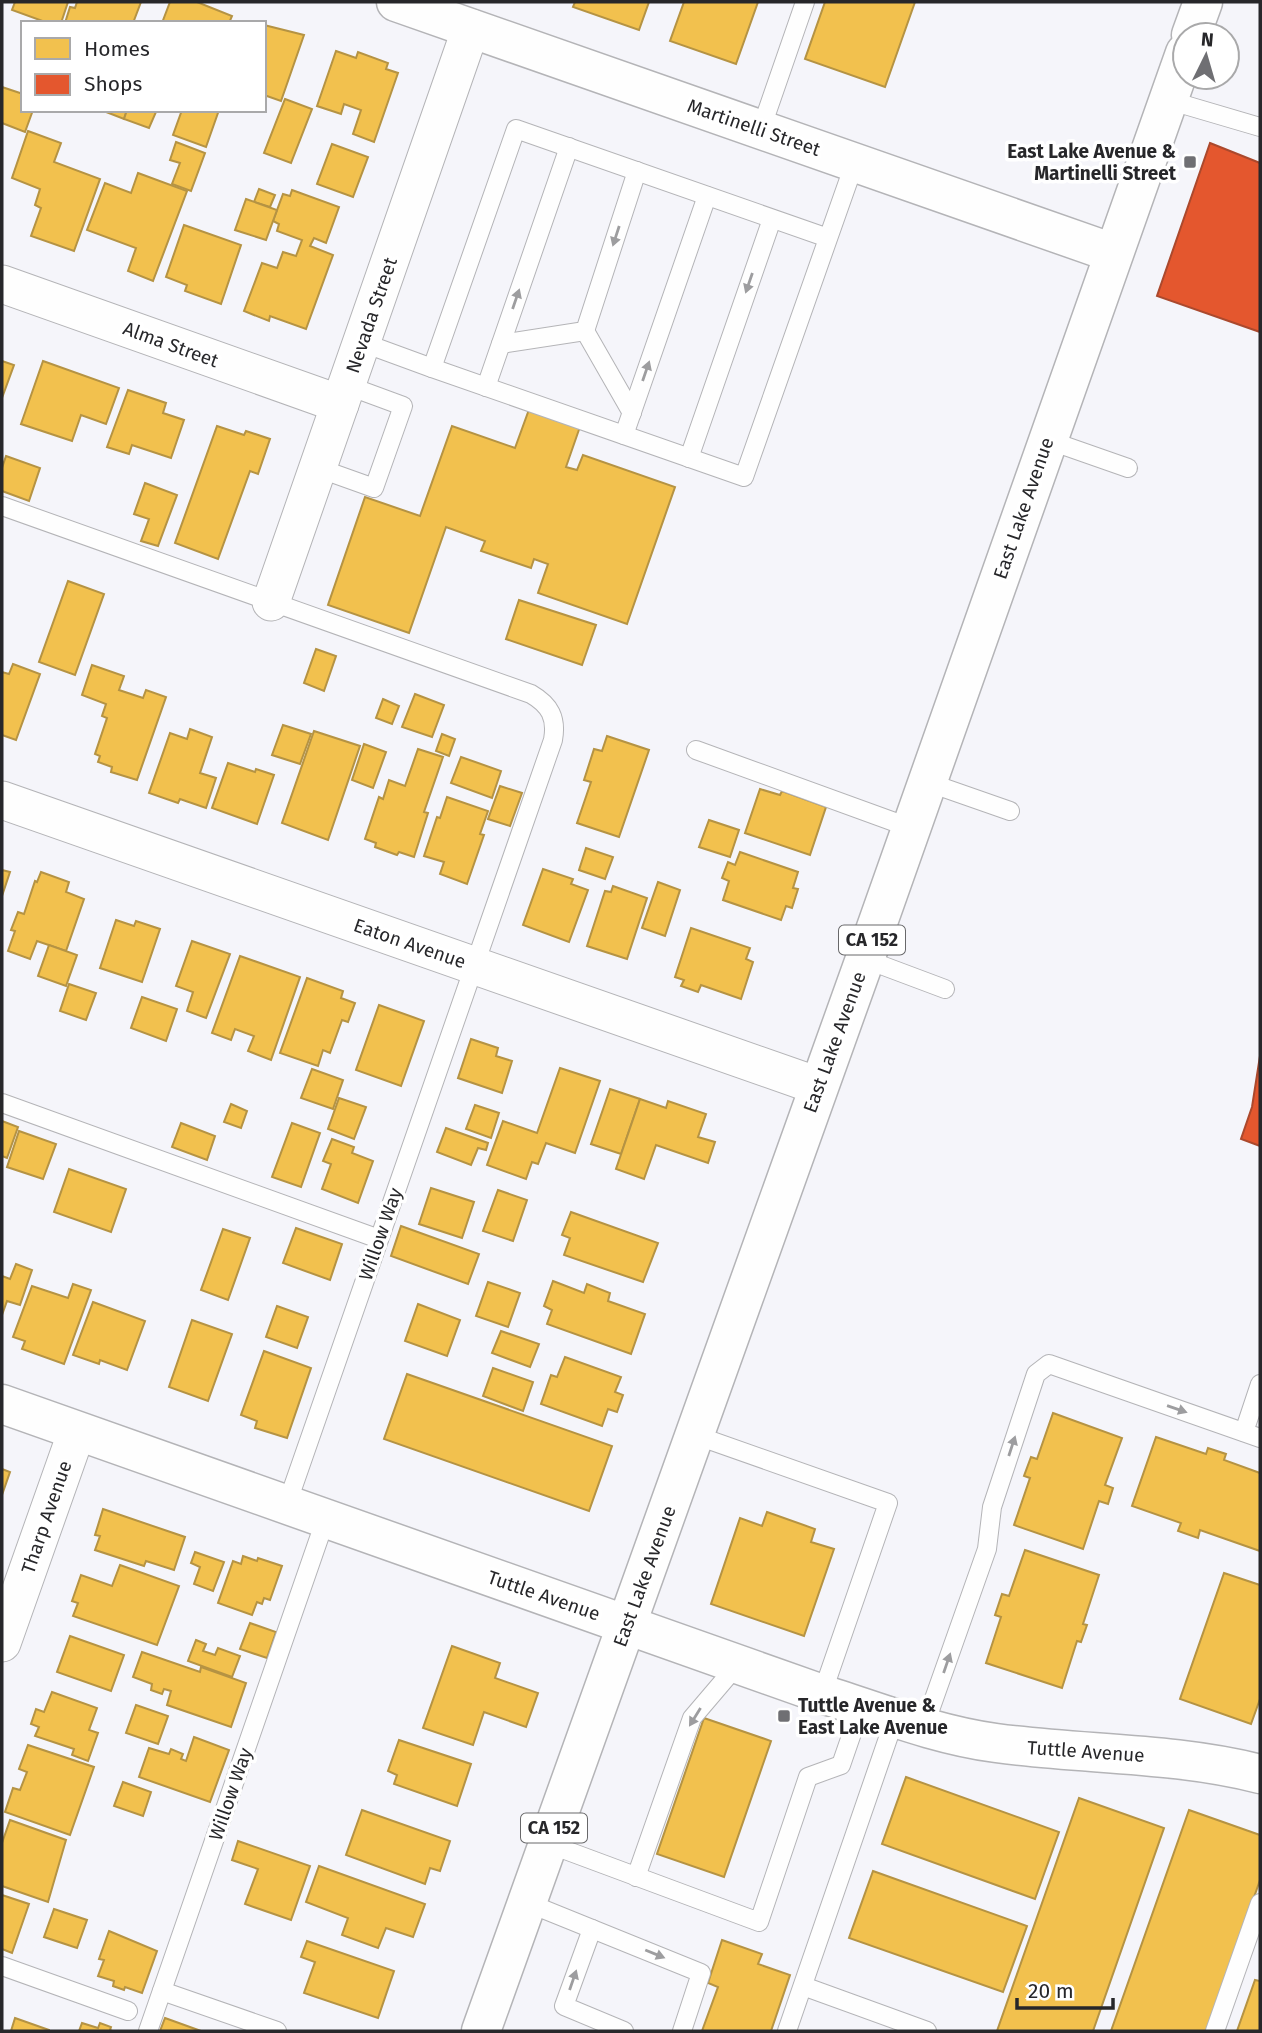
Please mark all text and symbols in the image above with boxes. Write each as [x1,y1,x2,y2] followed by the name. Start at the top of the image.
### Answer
[21,21,266,112] legend
[1171,21,1241,91] north arrow
[1200,28,1215,52] text: N
[84,36,150,62] text: Homes
[84,71,142,97] text: Shops
[684,94,824,161] street label: Martinelli Street
[1007,140,1177,185] place label: East Lake Avenue & Martinelli Street
[1182,154,1198,170] marker: East Lake Avenue & Martinelli Street
[610,226,621,247] one-way arrow
[341,254,402,376] street label: Nevada Street
[743,273,754,294] one-way arrow
[511,289,522,310] one-way arrow
[120,317,222,372] street label: Alma Street
[641,360,652,381] one-way arrow
[988,434,1059,582] street label: East Lake Avenue
[351,914,469,973] street label: Eaton Avenue
[839,925,905,954] road number: CA 152
[798,968,871,1116] street label: East Lake Avenue
[354,1184,407,1283] street label: Willow Way
[1167,1404,1188,1415] one-way arrow
[1008,1435,1018,1456] one-way arrow
[16,1458,77,1577] street label: Tharp Avenue
[608,1502,681,1650] street label: East Lake Avenue
[485,1565,603,1625] street label: Tuttle Avenue
[942,1652,953,1673] one-way arrow
[798,1694,948,1739] place label: Tuttle Avenue & East Lake Avenue
[688,1707,701,1727] one-way arrow
[776,1708,792,1724] marker: Tuttle Avenue & East Lake Avenue
[1027,1736,1145,1767] street label: Tuttle Avenue
[204,1744,257,1843] street label: Willow Way
[521,1814,587,1842] road number: CA 152
[645,1948,665,1960] one-way arrow
[1017,1966,1113,2010] scale bar
[568,1970,579,1991] one-way arrow
[1028,1978,1074,2004] text: 20 m

